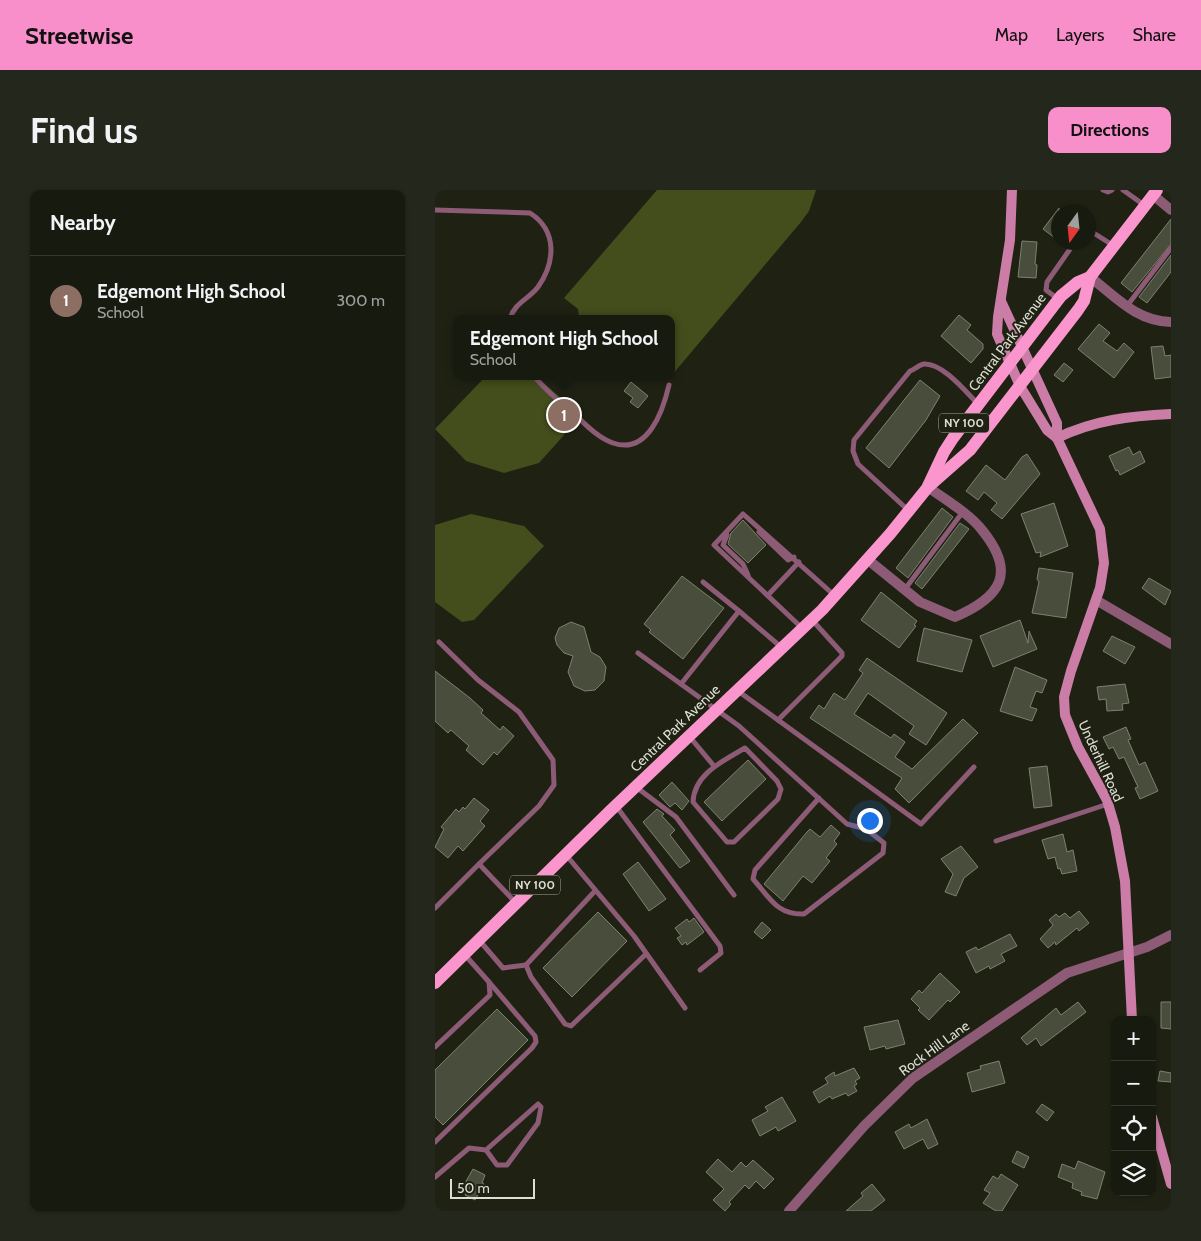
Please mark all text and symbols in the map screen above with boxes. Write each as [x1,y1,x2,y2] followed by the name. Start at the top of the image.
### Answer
[25,21,133,50] text: Streetwise
[995,24,1028,46] text: Map
[1056,24,1105,46] text: Layers
[1133,24,1176,46] text: Share
[1048,107,1171,153] button: Directions
[30,109,138,152] text: Find us
[1051,205,1096,250] north arrow
[50,210,116,235] text: Nearby
[97,280,286,303] text: Edgemont High School
[964,289,1050,395] street label: Central Park Avenue
[63,291,69,310] text: 1
[336,291,385,310] text: 300 m
[97,303,144,322] text: School
[453,315,675,380] popup
[470,327,658,350] text: Edgemont High School
[470,350,516,369] text: School
[548,396,580,434] pin: 1
[939,414,989,432] road number: NY 100
[626,680,724,776] street label: Central Park Avenue
[1074,717,1128,805] street label: Underhill Road
[857,808,883,834] your location
[510,876,560,894] road number: NY 100
[895,1016,973,1080] street label: Rock Hill Lane
[1111,1016,1156,1196] map controls
[1111,1016,1156,1061] button: +
[1111,1061,1156,1106] button: −
[1111,1106,1156,1151] button: locate
[1111,1151,1156,1196] button: layers
[450,1176,535,1199] scale bar
[457,1179,490,1197] text: 50 m

